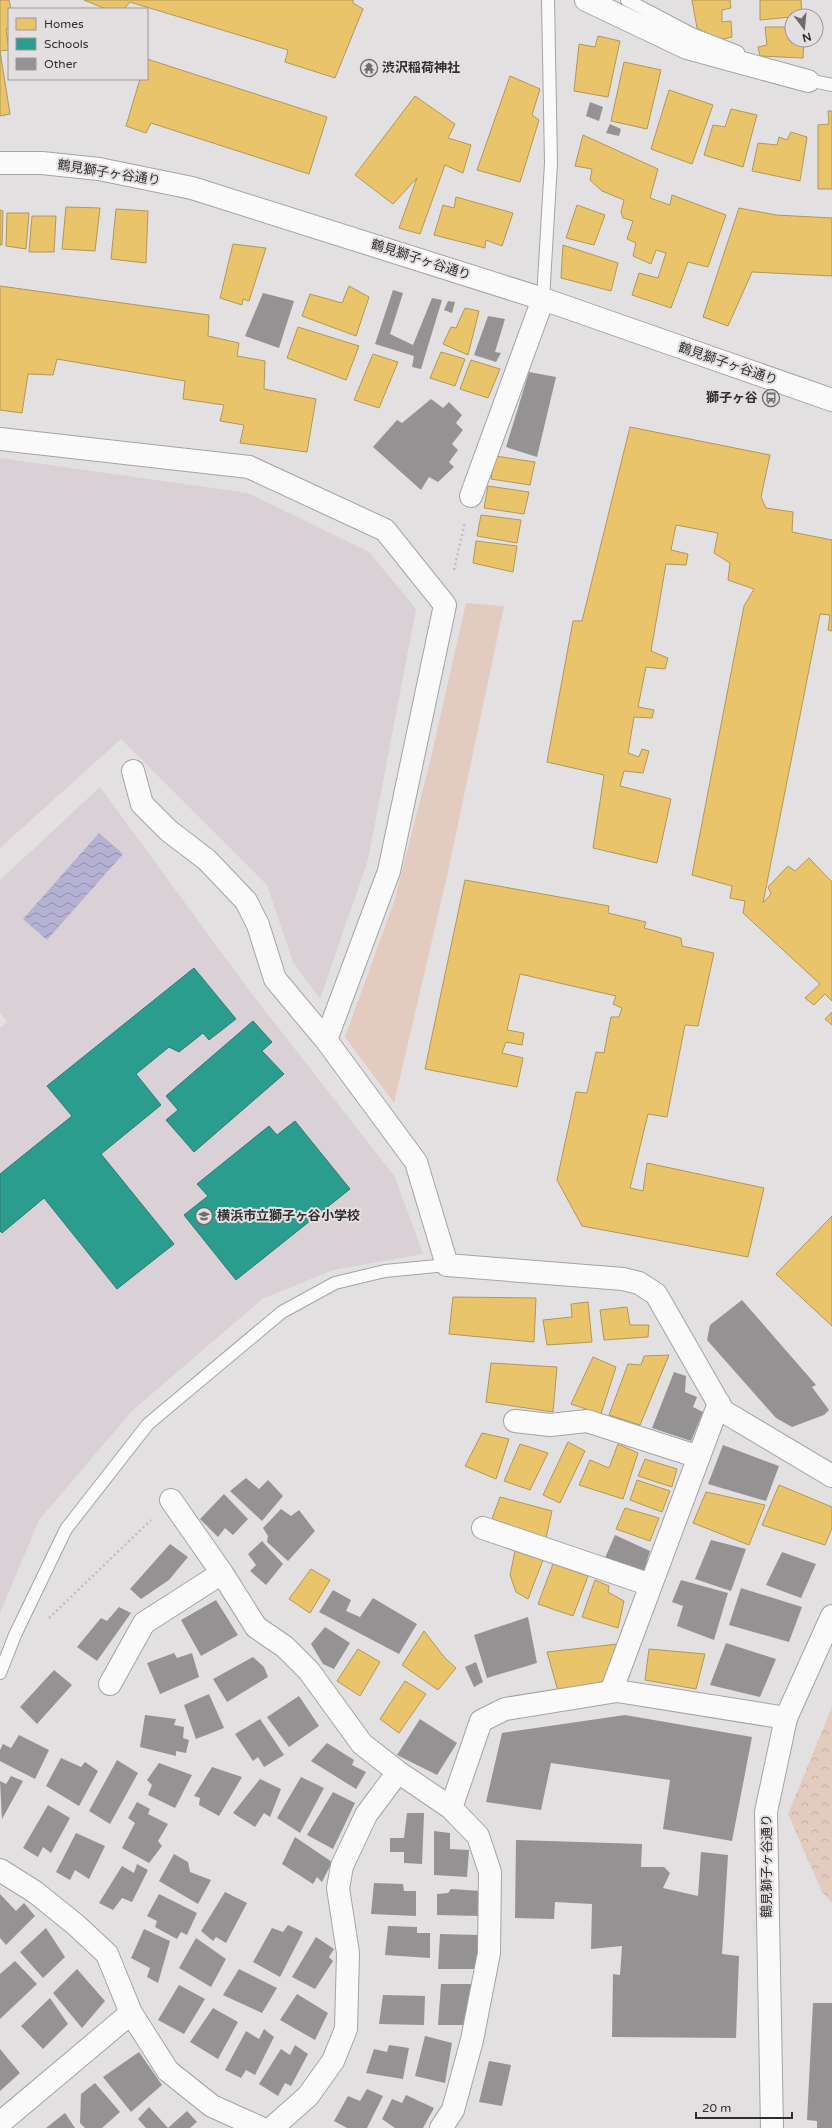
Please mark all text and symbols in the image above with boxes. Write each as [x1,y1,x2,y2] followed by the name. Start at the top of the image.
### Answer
[8,8,148,80] legend
[784,8,824,48] north arrow
[44,17,84,31] text: Homes
[801,30,813,45] text: N
[44,37,89,51] text: Schools
[44,57,77,71] text: Other
[359,58,379,78] temple icon: 渋沢稲荷神社
[382,60,460,76] place label: 渋沢稲荷神社
[56,157,162,189] street label: 鶴見獅子ヶ谷通り
[369,236,473,284] street label: 鶴見獅子ヶ谷通り
[676,340,780,388] street label: 鶴見獅子ヶ谷通り
[761,388,781,408] bus stop icon: 獅子ヶ谷
[706,390,758,406] place label: 獅子ヶ谷
[194,1206,214,1226] school or university icon: 横浜市立獅子ヶ谷小学校
[217,1208,360,1224] place label: 横浜市立獅子ヶ谷小学校
[759,1814,775,1918] street label: 鶴見獅子ヶ谷通り
[696,2094,792,2120] scale bar
[702,2101,731,2115] text: 20 m

